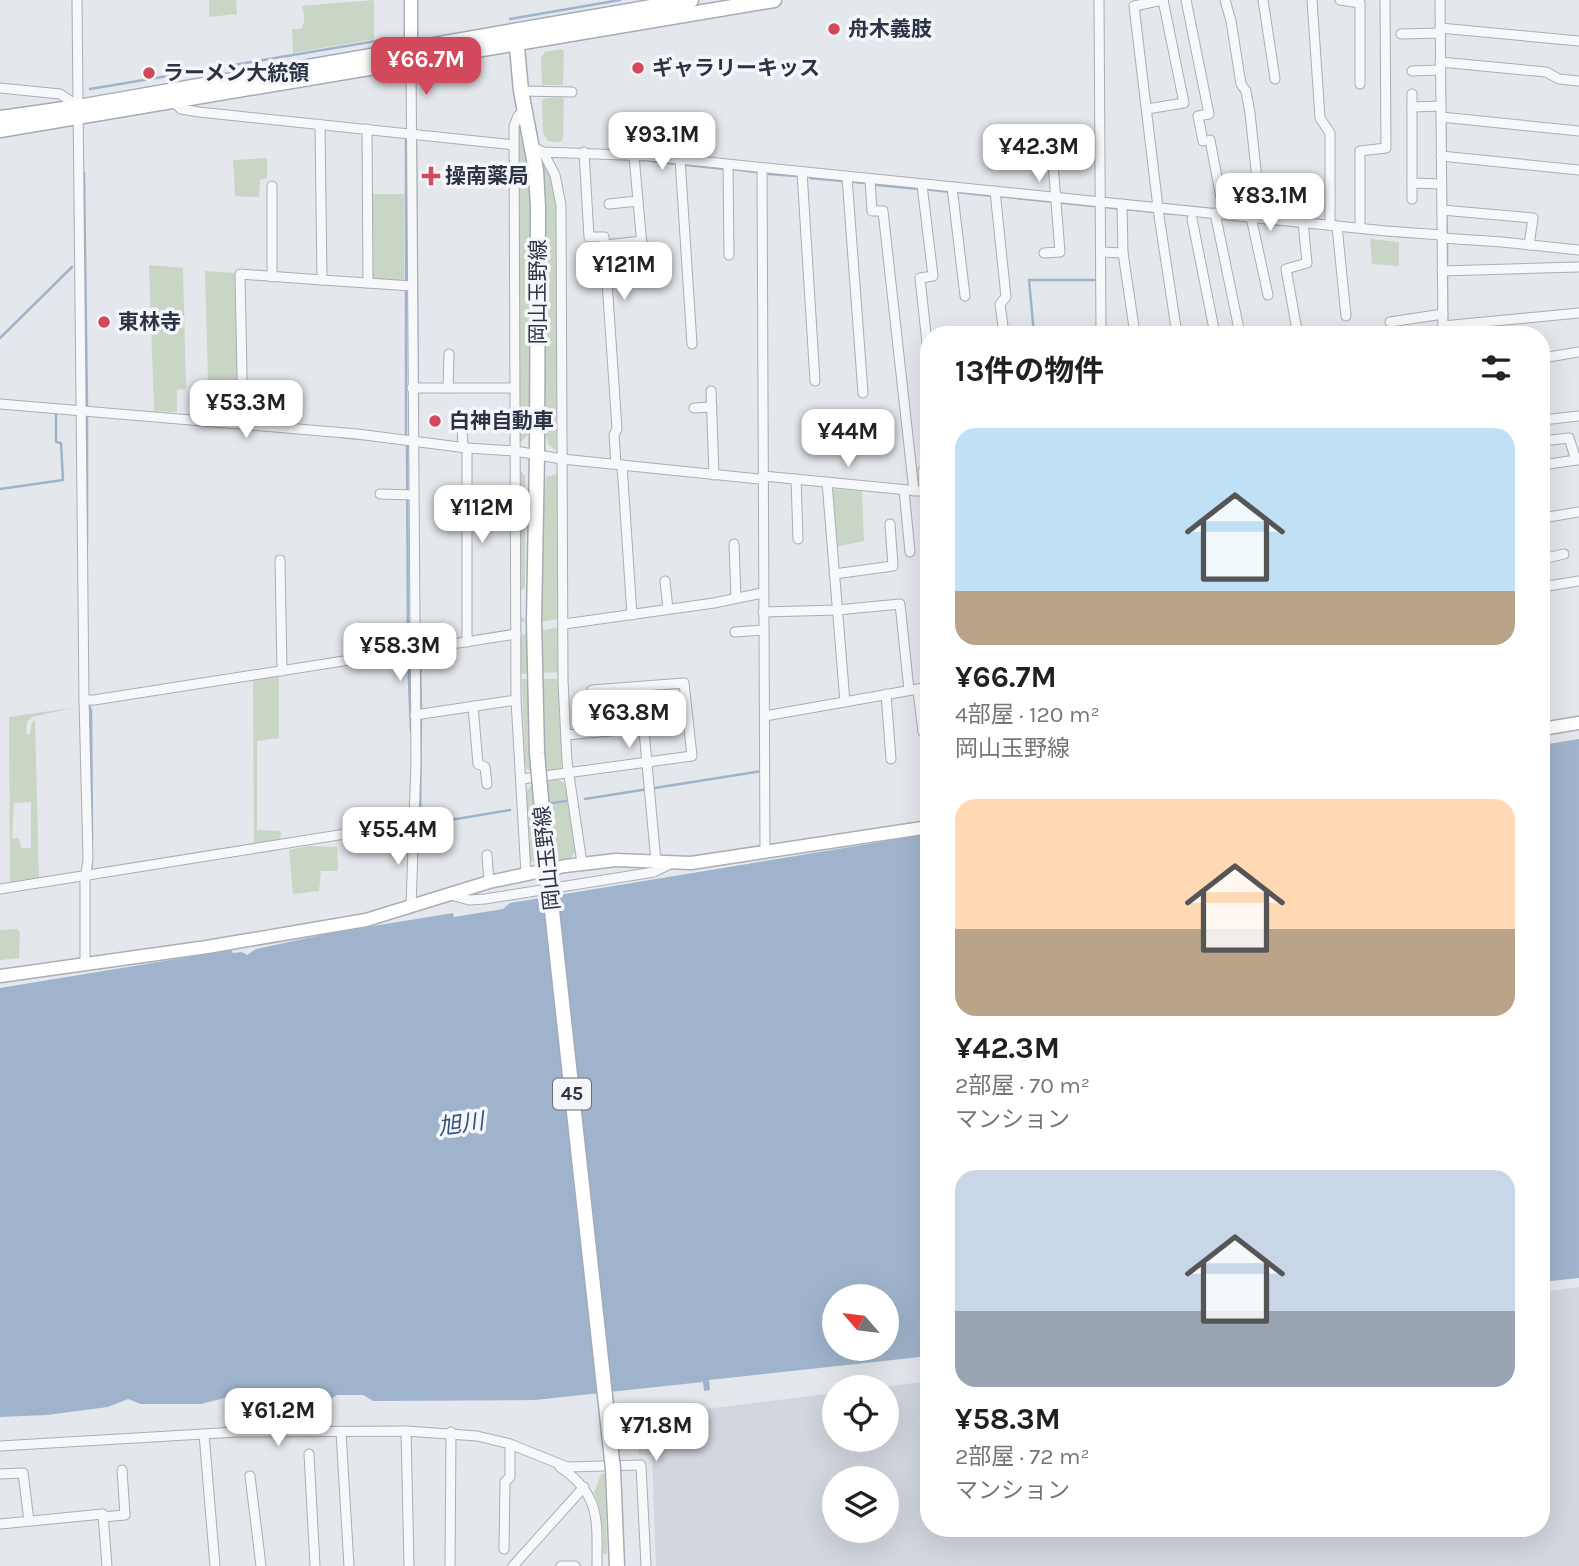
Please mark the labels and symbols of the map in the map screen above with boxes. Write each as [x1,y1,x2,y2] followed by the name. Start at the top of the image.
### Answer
[848,17,932,41] place label: 舟木義肢
[826,21,842,37] marker: 舟木義肢
[369,38,483,97] pin: ¥66.7M
[652,56,820,80] place label: ギャラリーキッス
[630,60,646,76] marker: ギャラリーキッス
[163,61,309,85] place label: ラーメン大統領
[141,65,157,81] marker: ラーメン大統領
[605,113,719,172] pin: ¥93.1M
[982,124,1096,184] pin: ¥42.3M
[445,164,529,188] place label: 操南薬局
[423,168,439,184] marker: 操南薬局
[1213,174,1327,233] pin: ¥83.1M
[526,240,550,345] street label: 岡山玉野線
[575,243,673,302] pin: ¥121M
[118,310,181,334] place label: 東林寺
[96,314,112,330] marker: 東林寺
[189,380,303,440] pin: ¥53.3M
[449,409,554,433] place label: 白神自動車
[807,410,889,469] pin: ¥44M
[427,413,443,429] marker: 白神自動車
[433,486,531,545] pin: ¥112M
[343,624,457,683] pin: ¥58.3M
[572,690,686,750] pin: ¥63.8M
[530,805,564,911] street label: 岡山玉野線
[341,808,455,867] pin: ¥55.4M
[553,1078,591,1110] road number: 45
[436,1107,489,1141] water label: 旭川
[822,1284,900,1362] north arrow
[221,1388,335,1448] pin: ¥61.2M
[599,1404,713,1463] pin: ¥71.8M

